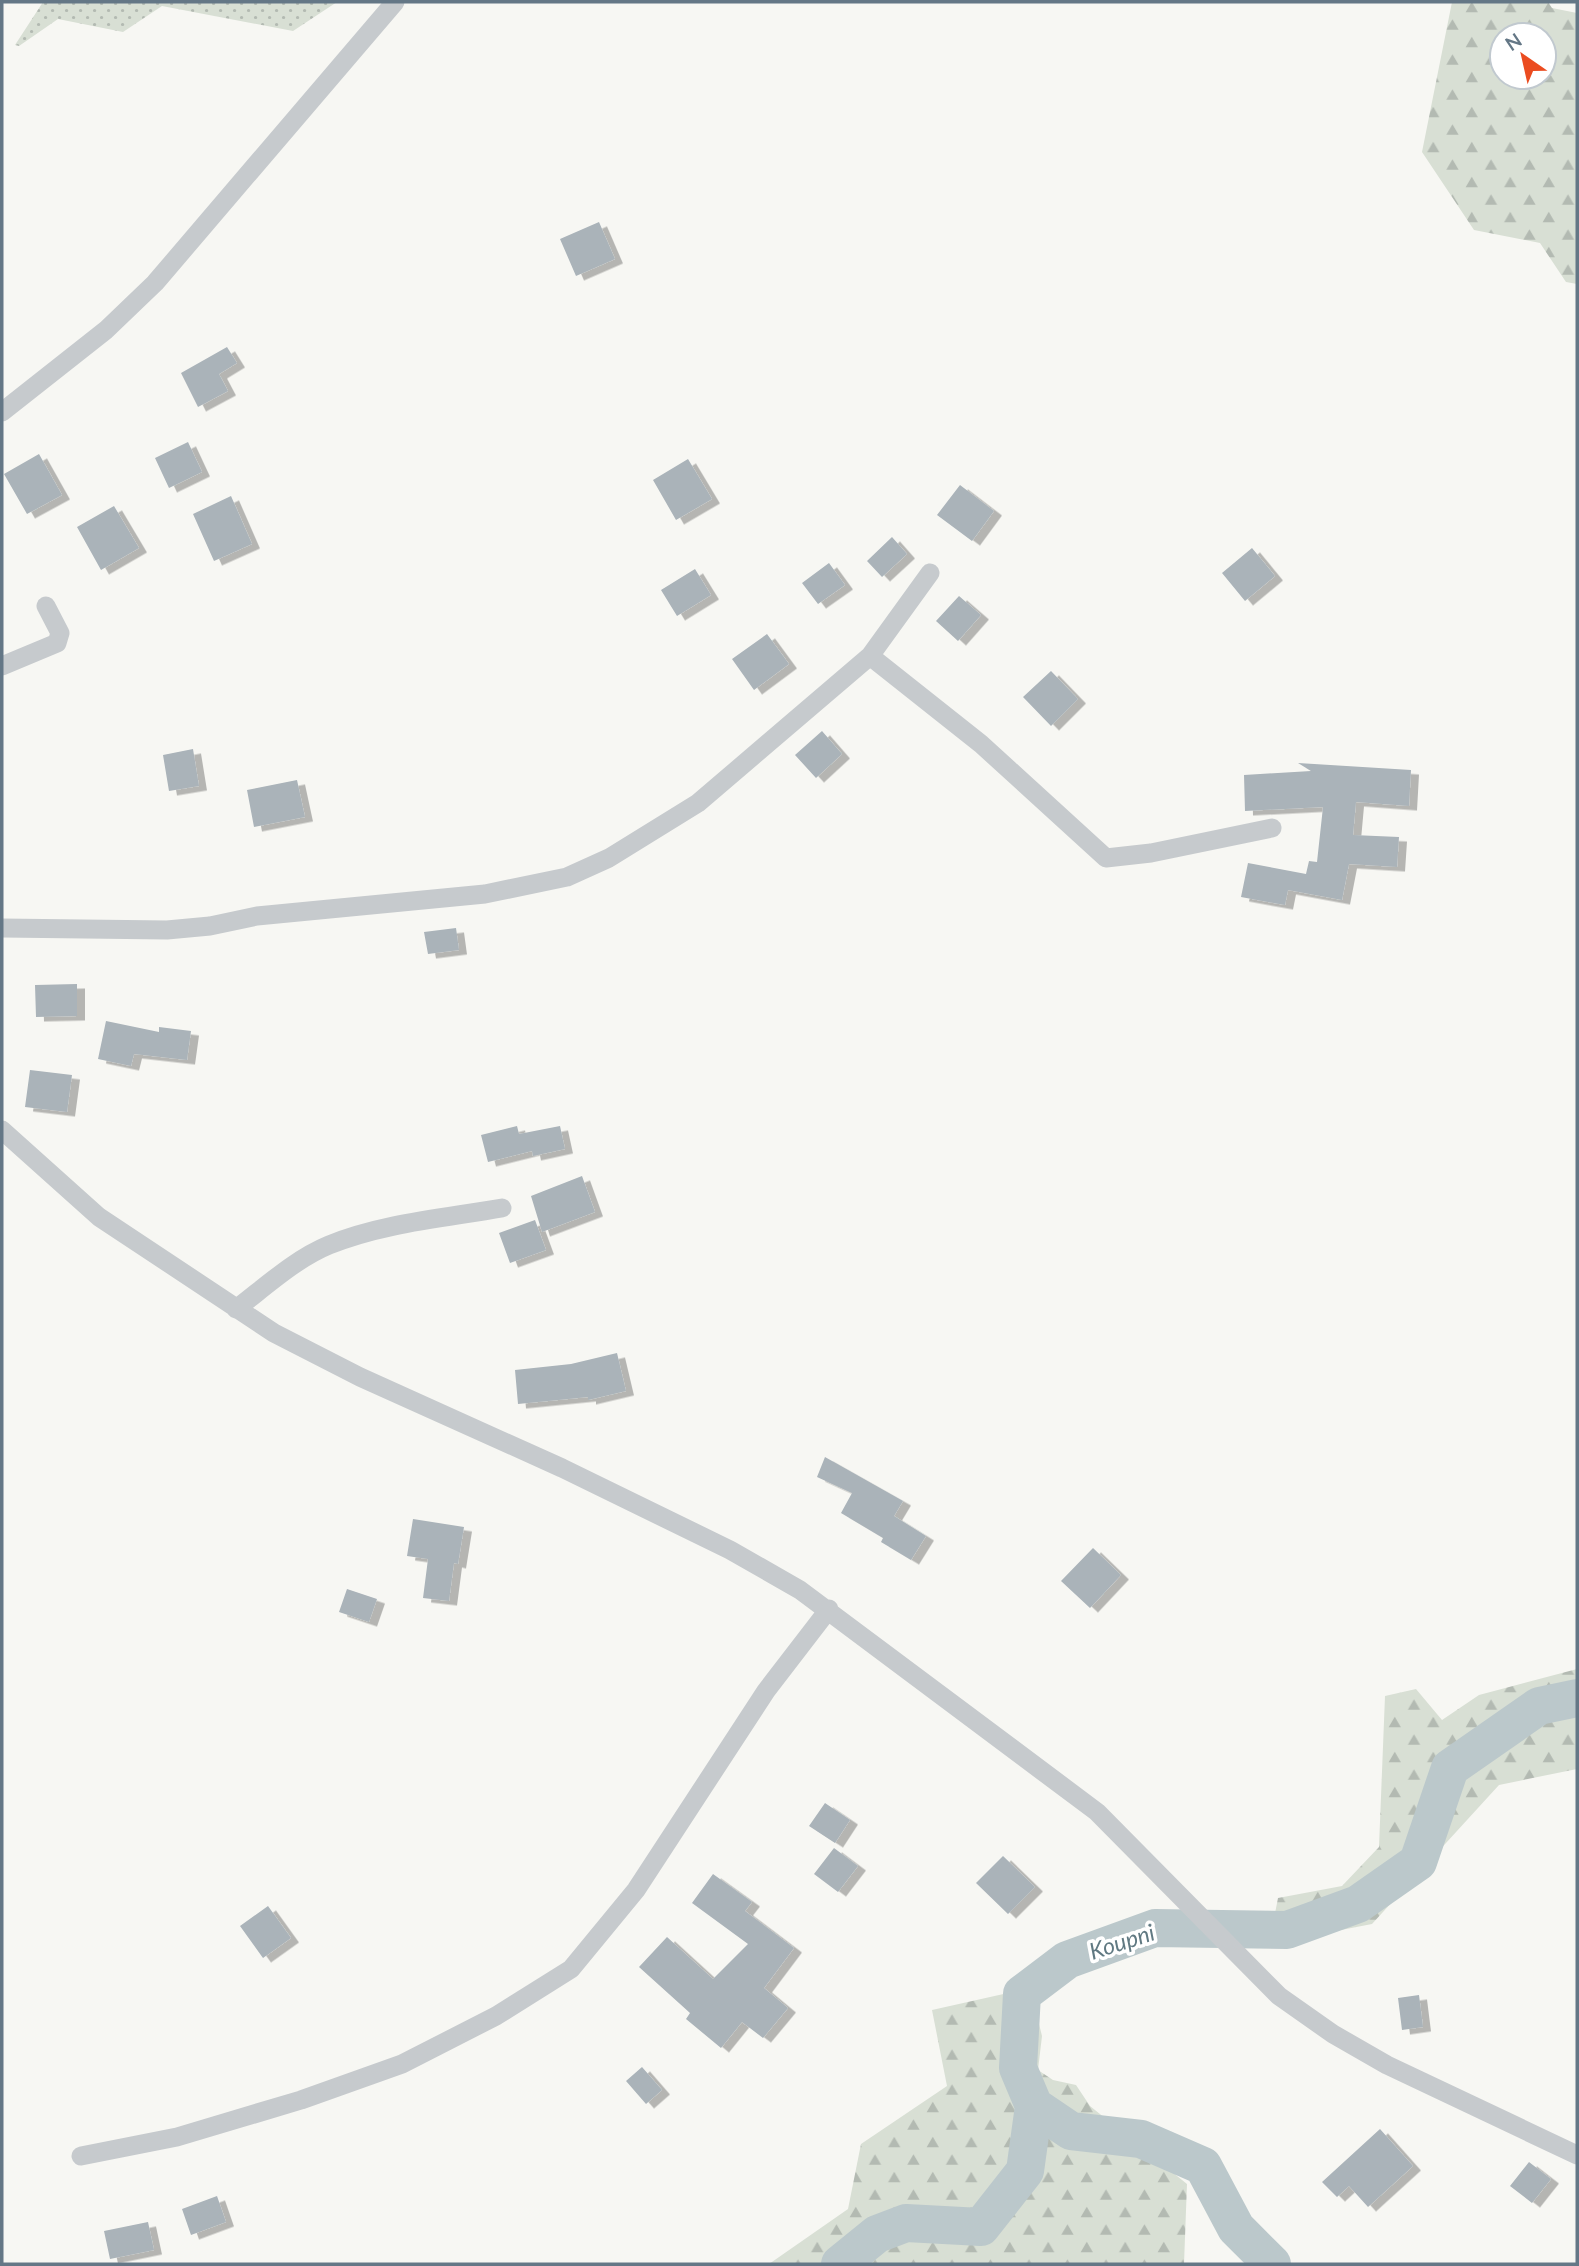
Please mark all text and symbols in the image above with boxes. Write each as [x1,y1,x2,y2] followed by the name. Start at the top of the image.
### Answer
[1488,21,1558,91] north arrow
[1501,28,1526,55] text: N
[1085,1917,1158,1965] water label: Koupni

